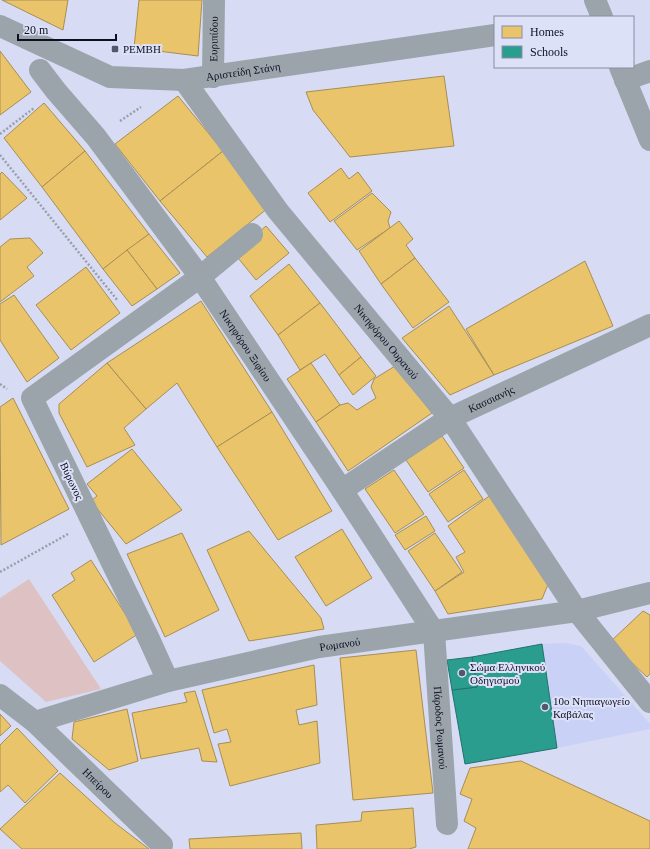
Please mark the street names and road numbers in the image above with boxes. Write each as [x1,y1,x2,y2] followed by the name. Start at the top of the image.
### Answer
[207,16,220,62] street label: Ευριπίδου
[205,60,281,83] street label: Αριστείδη Στάνη
[352,302,421,382] street label: Νικηφόρου Ουρανού
[217,307,274,384] street label: Νικηφόρου Ξιφίου
[466,383,516,415] street label: Κασσιανής
[58,460,86,502] street label: Βύρωνος
[319,635,362,653] street label: Ρωμανού
[432,686,449,770] street label: Πάροδος Ρωμανού
[80,766,116,801] street label: Ηπείρου

